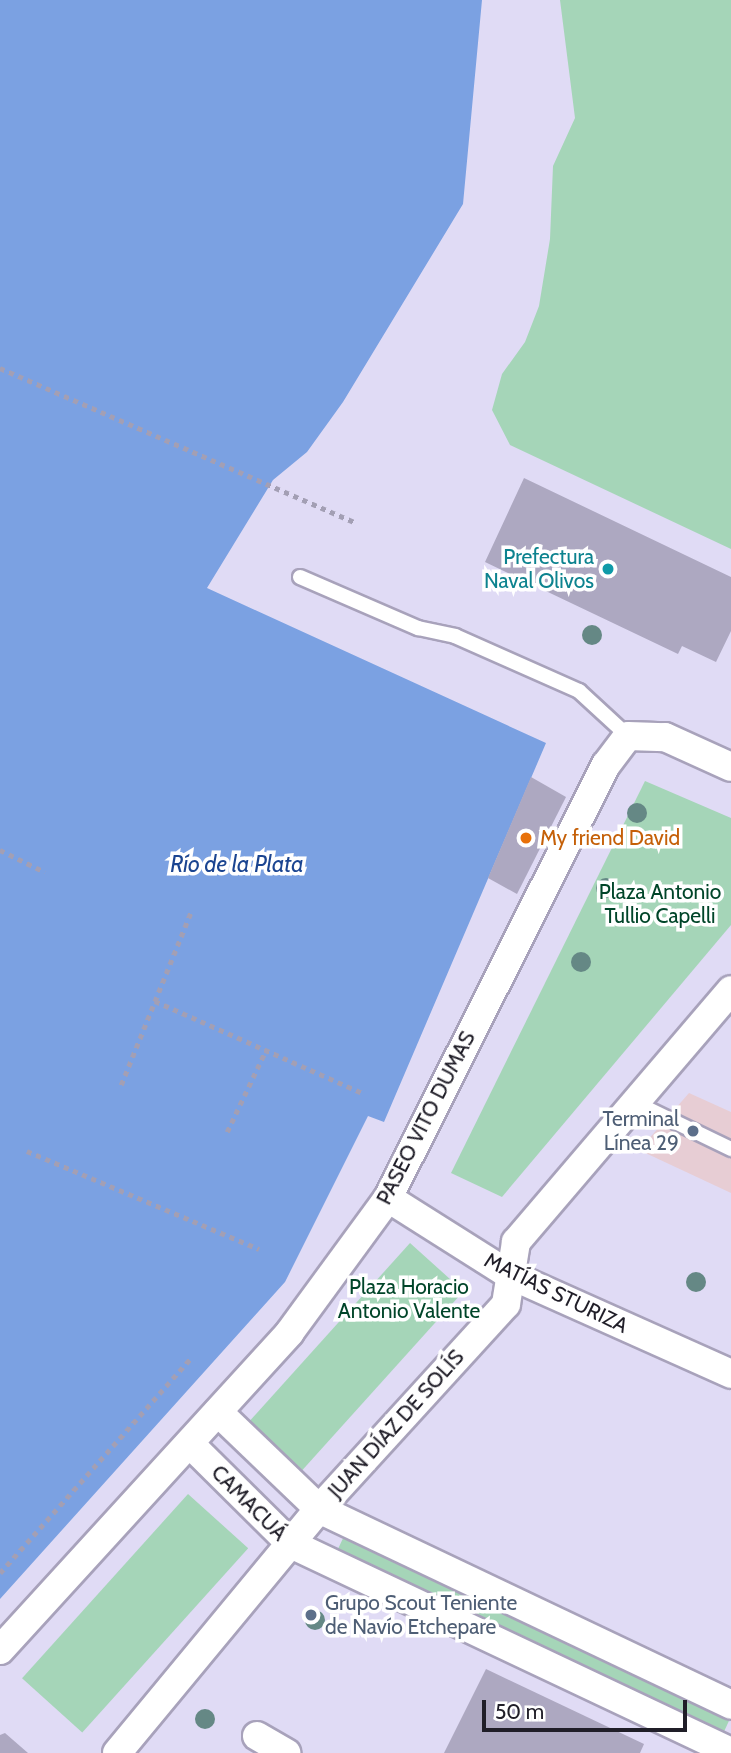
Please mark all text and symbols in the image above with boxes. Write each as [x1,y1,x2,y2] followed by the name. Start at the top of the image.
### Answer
[484,544,594,594] place label: Prefectura Naval Olivos
[600,561,616,577] marker: Prefectura Naval Olivos
[540,825,680,851] place label: My friend David
[518,830,534,846] marker: My friend David
[170,850,304,878] water label: Río de la Plata
[599,879,721,929] park label: Plaza Antonio Tullio Capelli
[371,1027,481,1209] street label: PASEO VITO DUMAS
[602,1106,679,1156] place label: Terminal Línea 29
[685,1123,701,1139] marker: Terminal Línea 29
[480,1247,632,1339] street label: MATÍAS STURIZA
[338,1274,480,1324] park label: Plaza Horacio Antonio Valente
[323,1345,469,1503] street label: JUAN DÍAZ DE SOLÍS
[206,1460,292,1546] street label: CAMACUÁ
[325,1590,517,1640] place label: Grupo Scout Teniente de Navío Etchepare
[303,1607,319,1623] marker: Grupo Scout Teniente de Navío Etchepare
[486,1686,691,1730] scale bar
[495,1699,544,1724] text: 50 m

